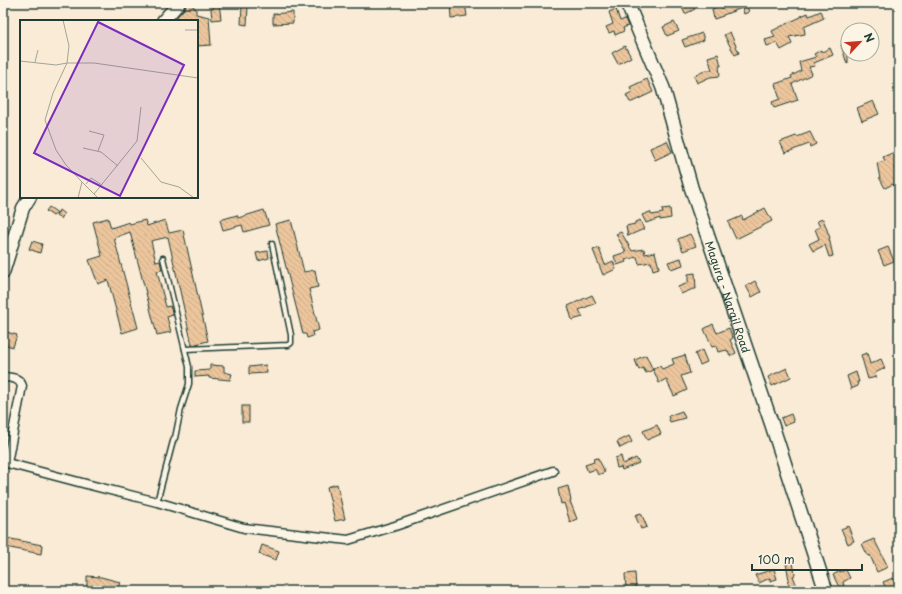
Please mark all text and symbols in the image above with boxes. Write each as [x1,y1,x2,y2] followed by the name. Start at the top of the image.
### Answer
[20,20,198,198] inset map
[840,22,880,62] north arrow
[860,30,879,45] text: N
[701,238,755,355] street label: Magura - Narail Road
[752,546,862,572] scale bar
[758,550,795,568] text: 100 m

